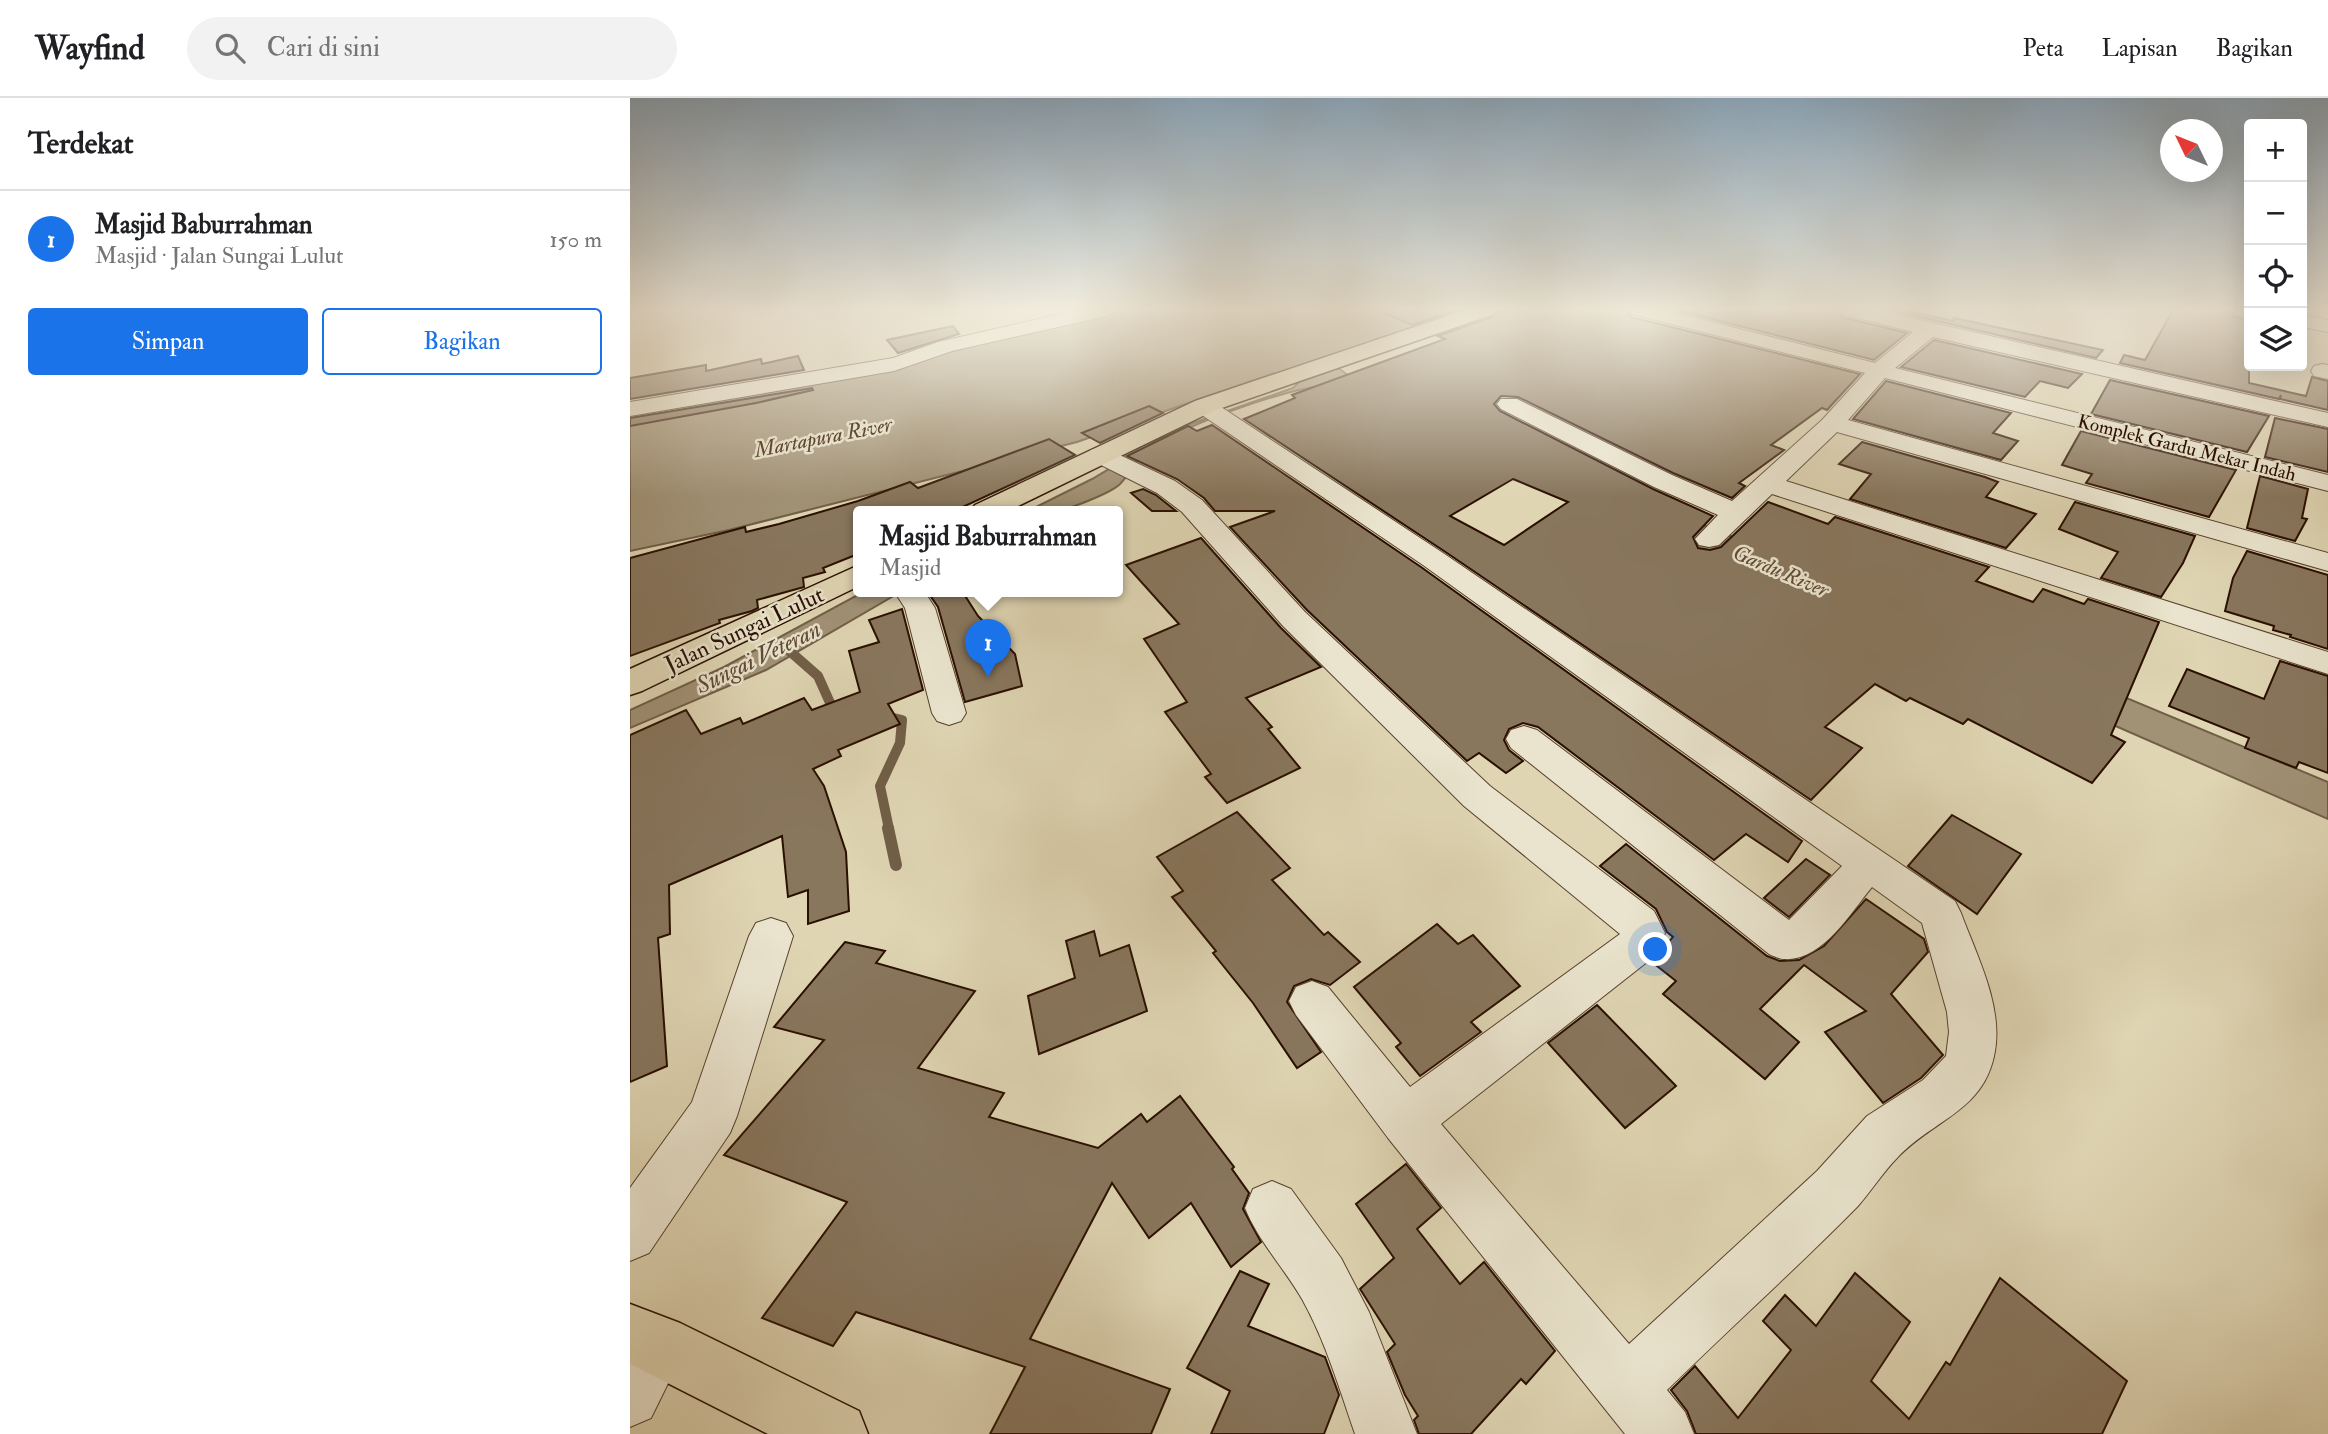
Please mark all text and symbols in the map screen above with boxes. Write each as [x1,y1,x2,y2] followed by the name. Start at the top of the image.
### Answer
[187,17,677,80] search box
[35,28,145,69] text: Wayfind
[211,29,249,67] icon: search
[267,32,380,64] text: Cari di sini
[2022,33,2064,64] text: Peta
[2102,33,2178,64] text: Lapisan
[2216,33,2293,64] text: Bagikan
[2160,119,2223,182] north arrow
[2244,119,2307,371] map controls
[2244,119,2307,182] button: +
[28,125,133,162] text: Terdekat
[2244,182,2307,245] button: −
[95,209,313,241] text: Masjid Baburrahman
[47,225,55,254] text: 1
[549,225,602,254] text: 150 m
[95,241,344,270] text: Masjid · Jalan Sungai Lulut
[2244,245,2307,308] button: locate
[28,308,308,375] button: Simpan
[322,308,602,375] button: Bagikan
[2244,308,2307,371] button: layers
[2075,409,2299,488] street label: Komplek Gardu Mekar Indah
[750,411,895,464] water label: Martapura River
[853,506,1123,597] popup
[879,521,1097,553] text: Masjid Baburrahman
[1729,539,1834,604] water label: Gardu River
[879,553,941,582] text: Masjid
[659,580,828,679] street label: Jalan Sungai Lulut
[690,614,826,702] water label: Sungai Veteran
[965,619,1011,677] pin: 1
[1638,932,1672,966] your location

